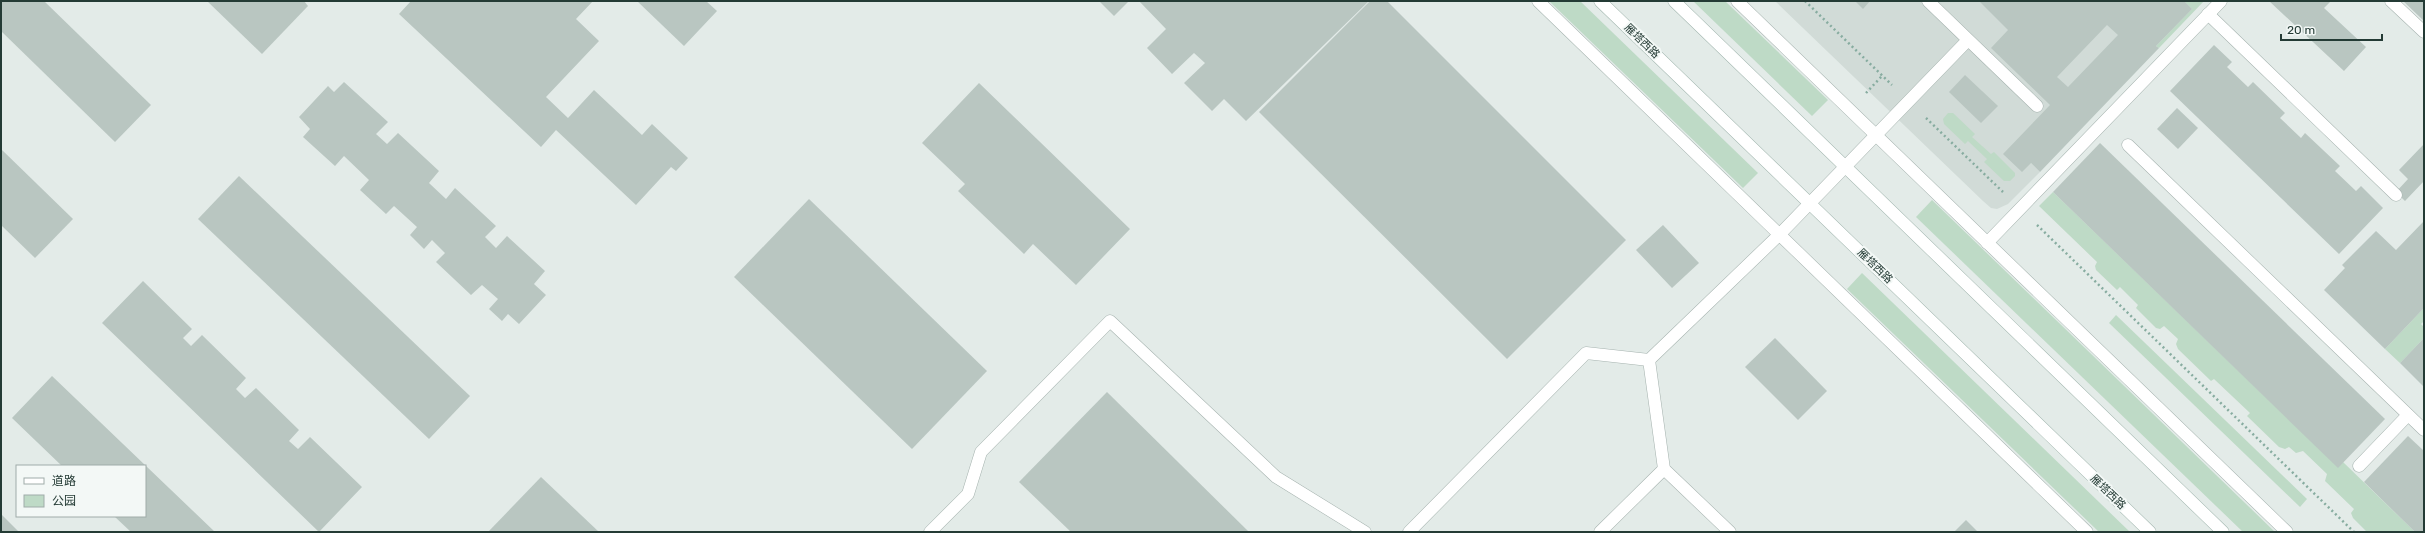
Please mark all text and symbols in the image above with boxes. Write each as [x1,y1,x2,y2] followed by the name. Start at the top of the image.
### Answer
[2281,16,2382,42] scale bar
[1622,21,1662,61] street label: 雁塔西路
[2287,23,2315,37] text: 20 m
[1855,246,1895,286] street label: 雁塔西路
[16,465,146,517] legend
[2088,472,2128,512] street label: 雁塔西路
[52,474,76,488] text: 道路
[52,494,76,508] text: 公园

